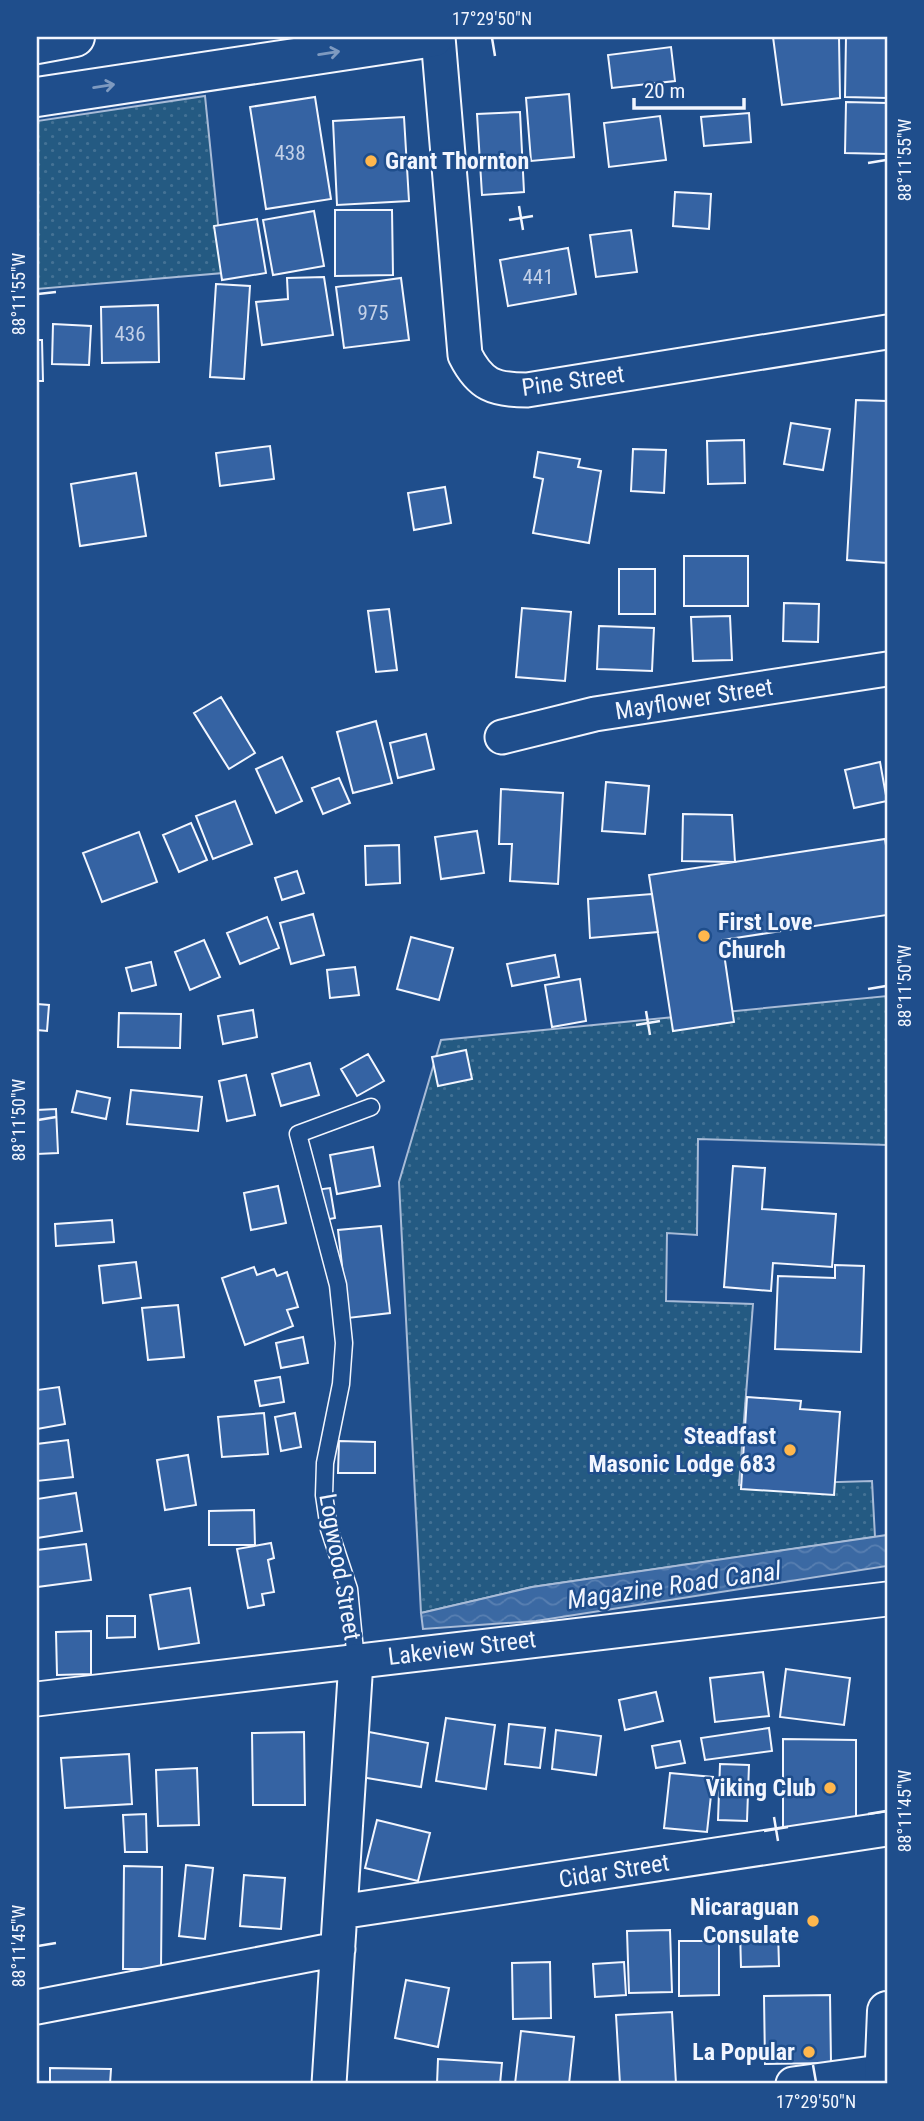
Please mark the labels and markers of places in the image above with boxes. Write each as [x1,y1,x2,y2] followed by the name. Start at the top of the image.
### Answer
[385,147,529,175] place label: Grant Thornton
[363,153,379,169] marker: Grant Thornton
[718,908,813,964] place label: First Love Church
[696,928,712,944] marker: First Love Church
[588,1422,776,1478] place label: Steadfast Masonic Lodge 683
[782,1442,798,1458] marker: Steadfast Masonic Lodge 683
[706,1774,816,1802] place label: Viking Club
[822,1780,838,1796] marker: Viking Club
[690,1893,799,1949] place label: Nicaraguan Consulate
[805,1913,821,1929] marker: Nicaraguan Consulate
[692,2038,795,2066] place label: La Popular
[801,2044,817,2060] marker: La Popular

